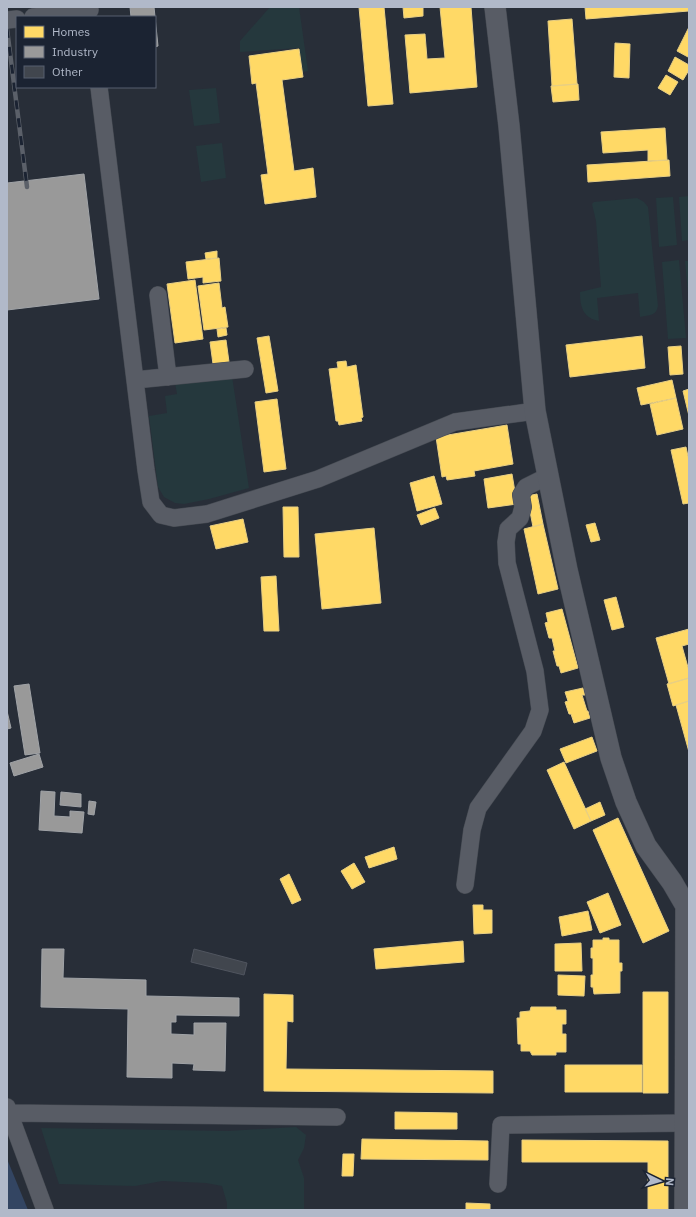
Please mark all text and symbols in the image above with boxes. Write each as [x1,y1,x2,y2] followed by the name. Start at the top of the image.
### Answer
[16,16,156,88] legend
[52,24,90,39] text: Homes
[52,44,98,59] text: Industry
[52,64,83,79] text: Other
[640,1161,680,1201] north arrow
[663,1177,677,1186] text: N

